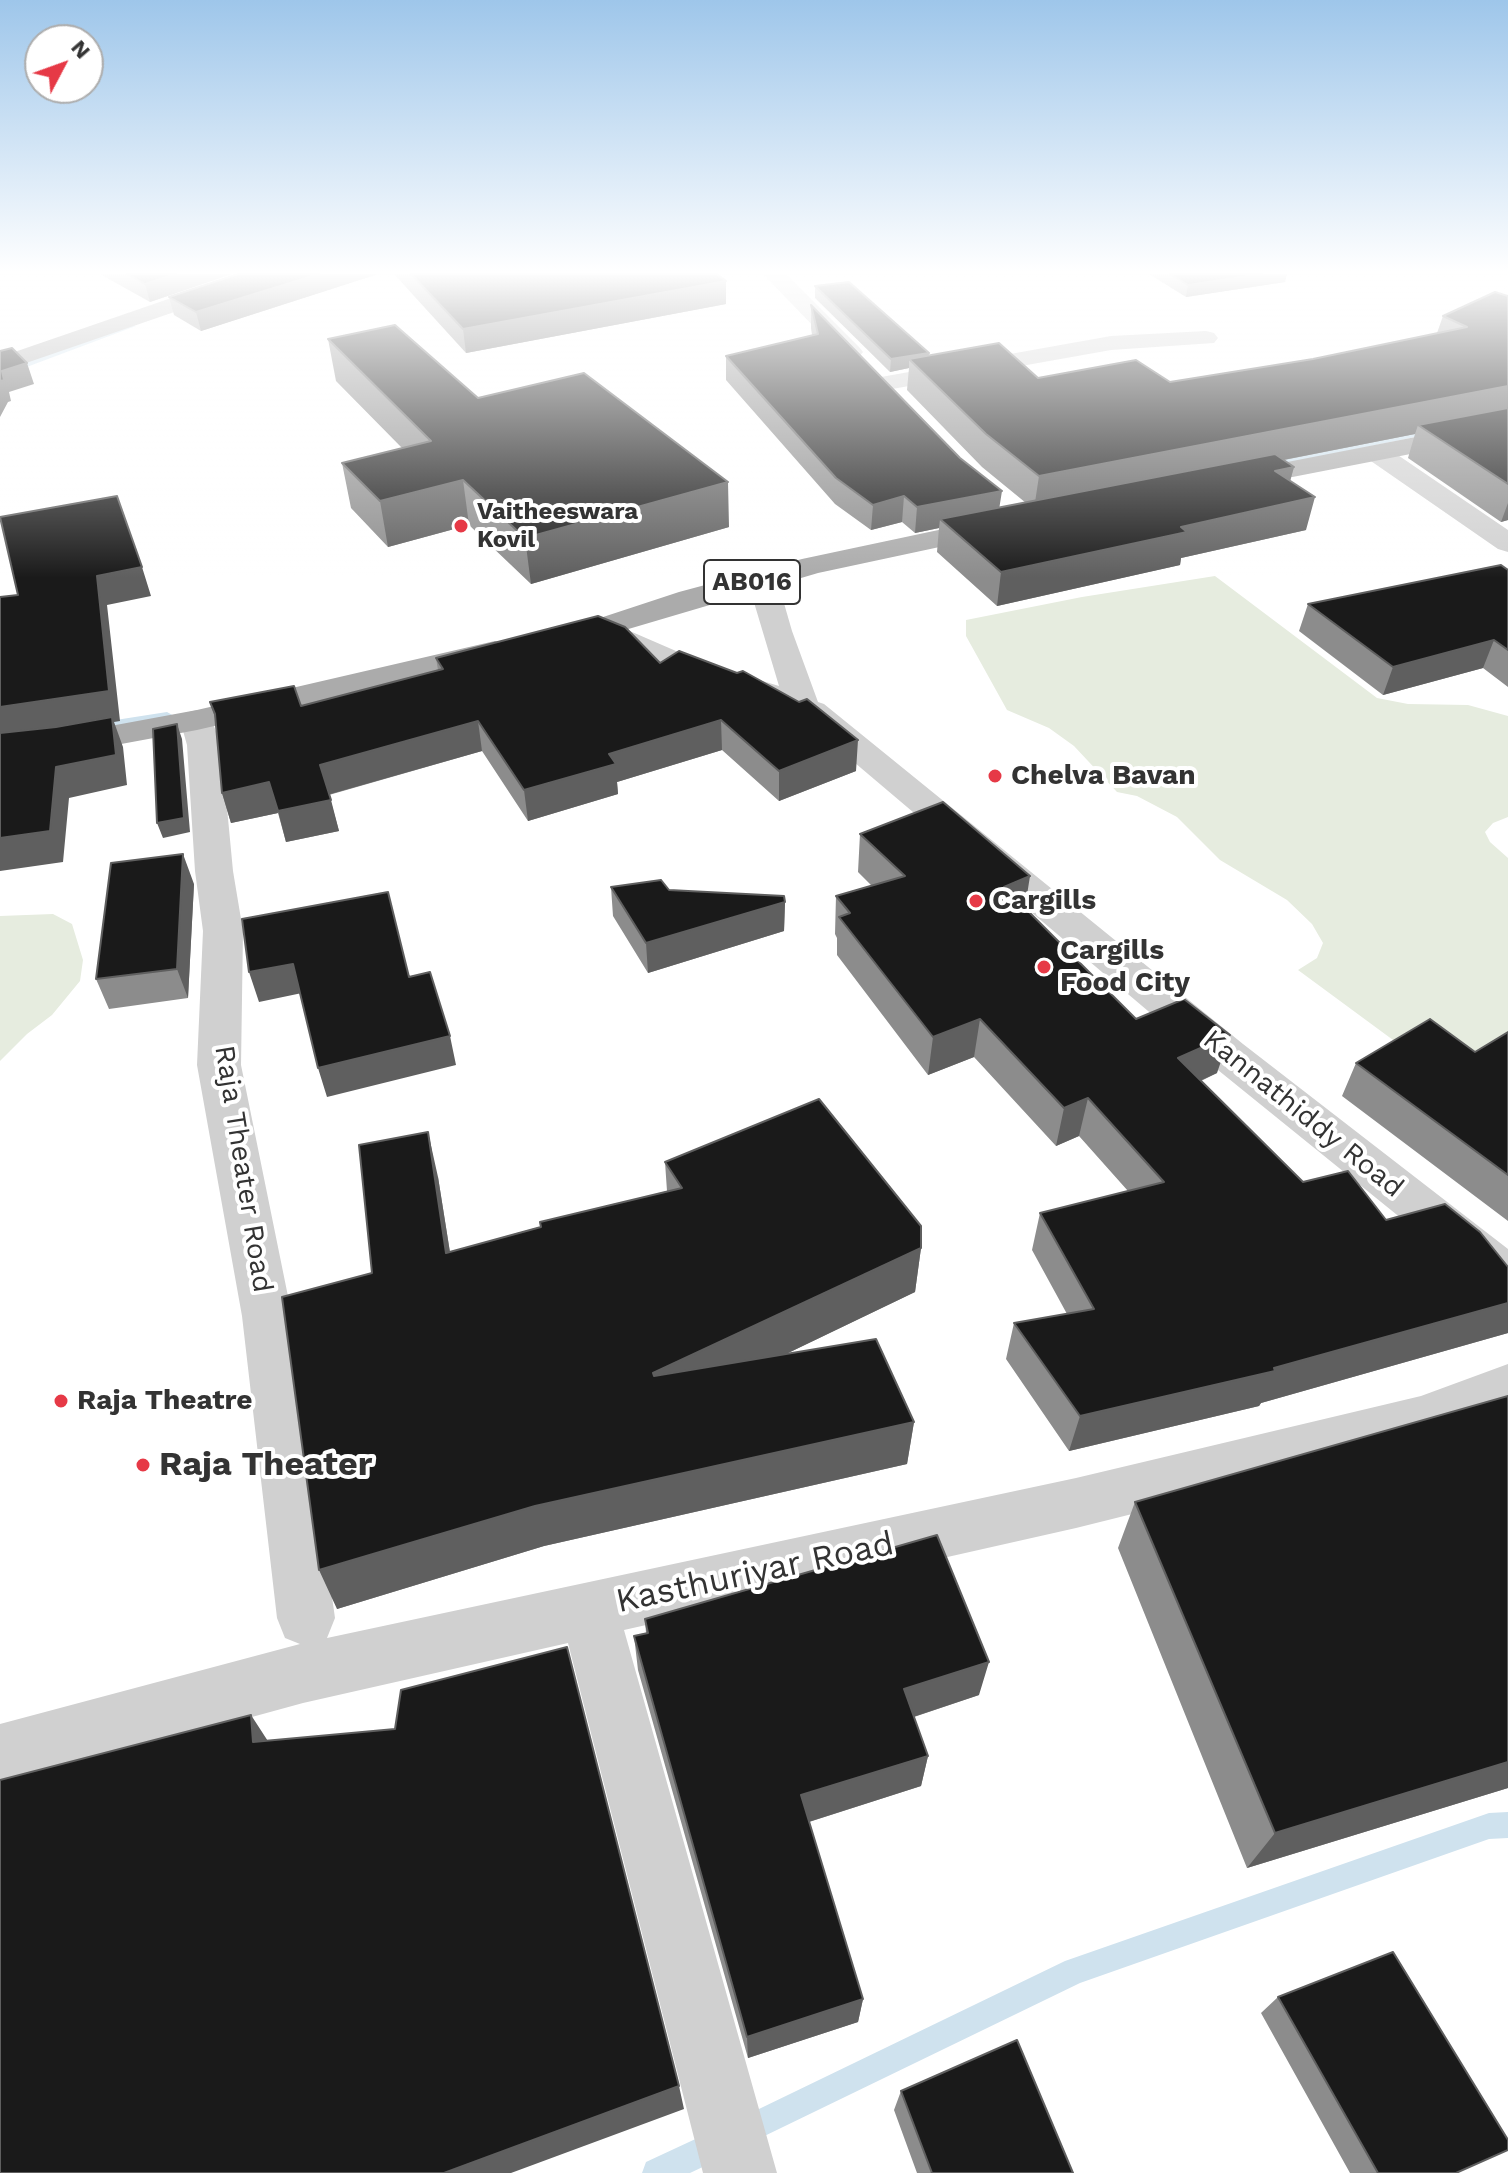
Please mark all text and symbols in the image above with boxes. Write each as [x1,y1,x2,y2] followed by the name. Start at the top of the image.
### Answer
[24,24,104,104] north arrow
[66,35,96,64] text: N
[477,498,638,554] place label: Vaitheeswara Kovil
[452,517,470,535] marker: Vaitheeswara Kovil
[704,560,800,604] road number: AB016
[1011,759,1196,793] place label: Chelva Bavan
[986,767,1004,785] marker: Chelva Bavan
[992,884,1096,918] place label: Cargills
[967,892,985,910] marker: Cargills
[1060,934,1190,1000] place label: Cargills Food City
[1035,958,1053,976] marker: Cargills Food City
[1196,1023,1410,1205] street label: Kannathiddy Road
[207,1043,279,1295] street label: Raja Theater Road
[77,1384,252,1418] place label: Raja Theatre
[52,1392,70,1410] marker: Raja Theatre
[159,1445,372,1485] place label: Raja Theater
[134,1456,152,1474] marker: Raja Theater
[612,1524,898,1622] street label: Kasthuriyar Road

